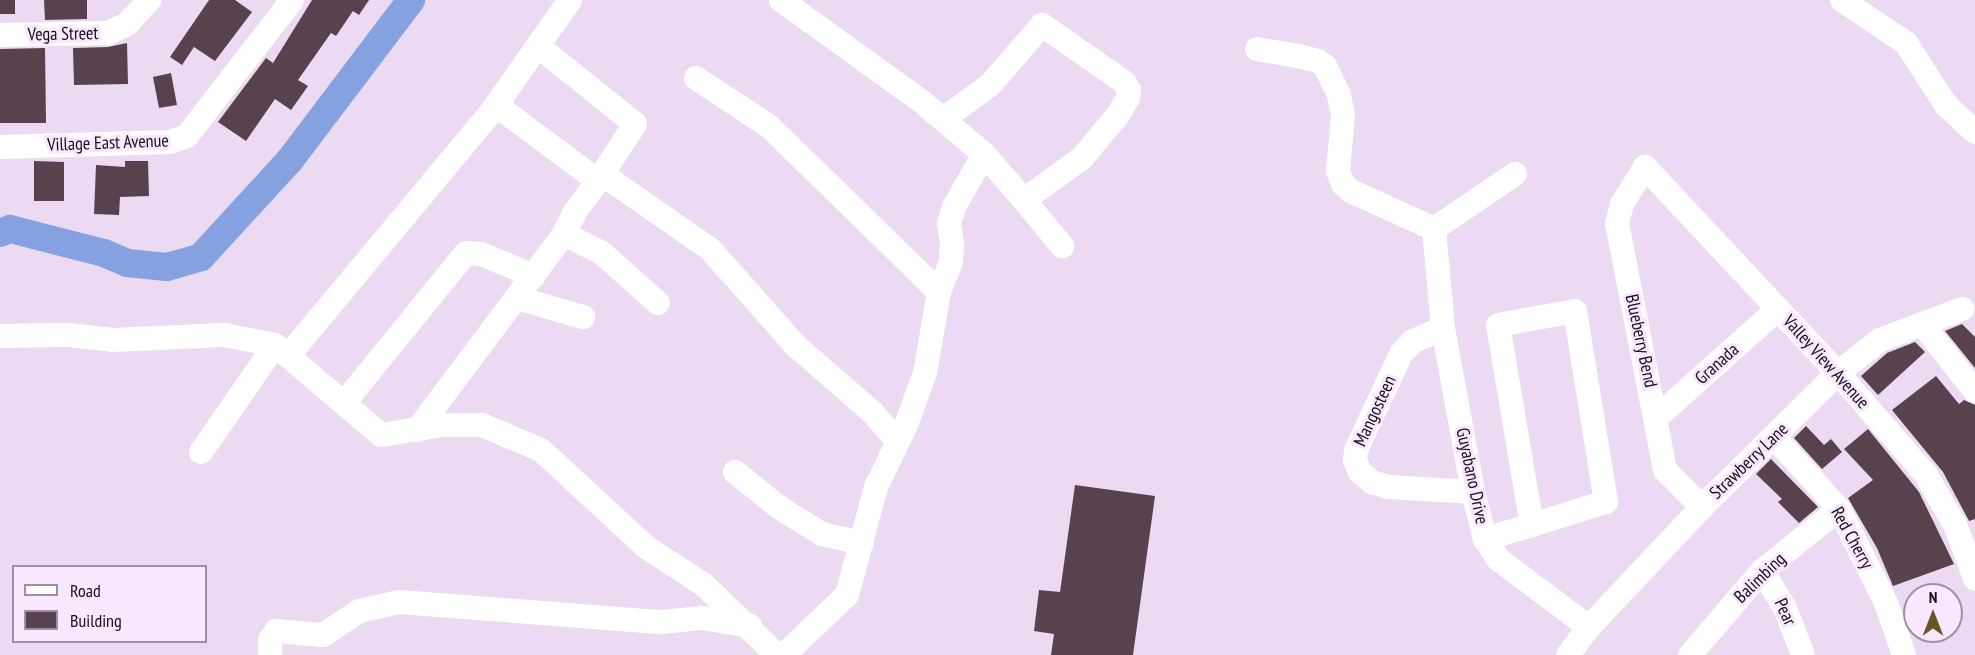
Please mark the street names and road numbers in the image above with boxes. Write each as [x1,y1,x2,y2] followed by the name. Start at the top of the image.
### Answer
[27,23,99,45] street label: Vega Street
[47,130,169,156] street label: Village East Avenue
[1621,292,1661,390] street label: Blueberry Bend
[1778,310,1874,414] street label: Valley View Avenue
[1691,339,1743,389] street label: Granada
[1349,372,1401,450] street label: Mangosteen
[1705,418,1793,504] street label: Strawberry Lane
[1451,426,1493,526] street label: Guyabano Drive
[1826,503,1878,573] street label: Red Cherry
[1730,548,1790,608] street label: Balimbing
[1769,595,1801,629] street label: Pear

